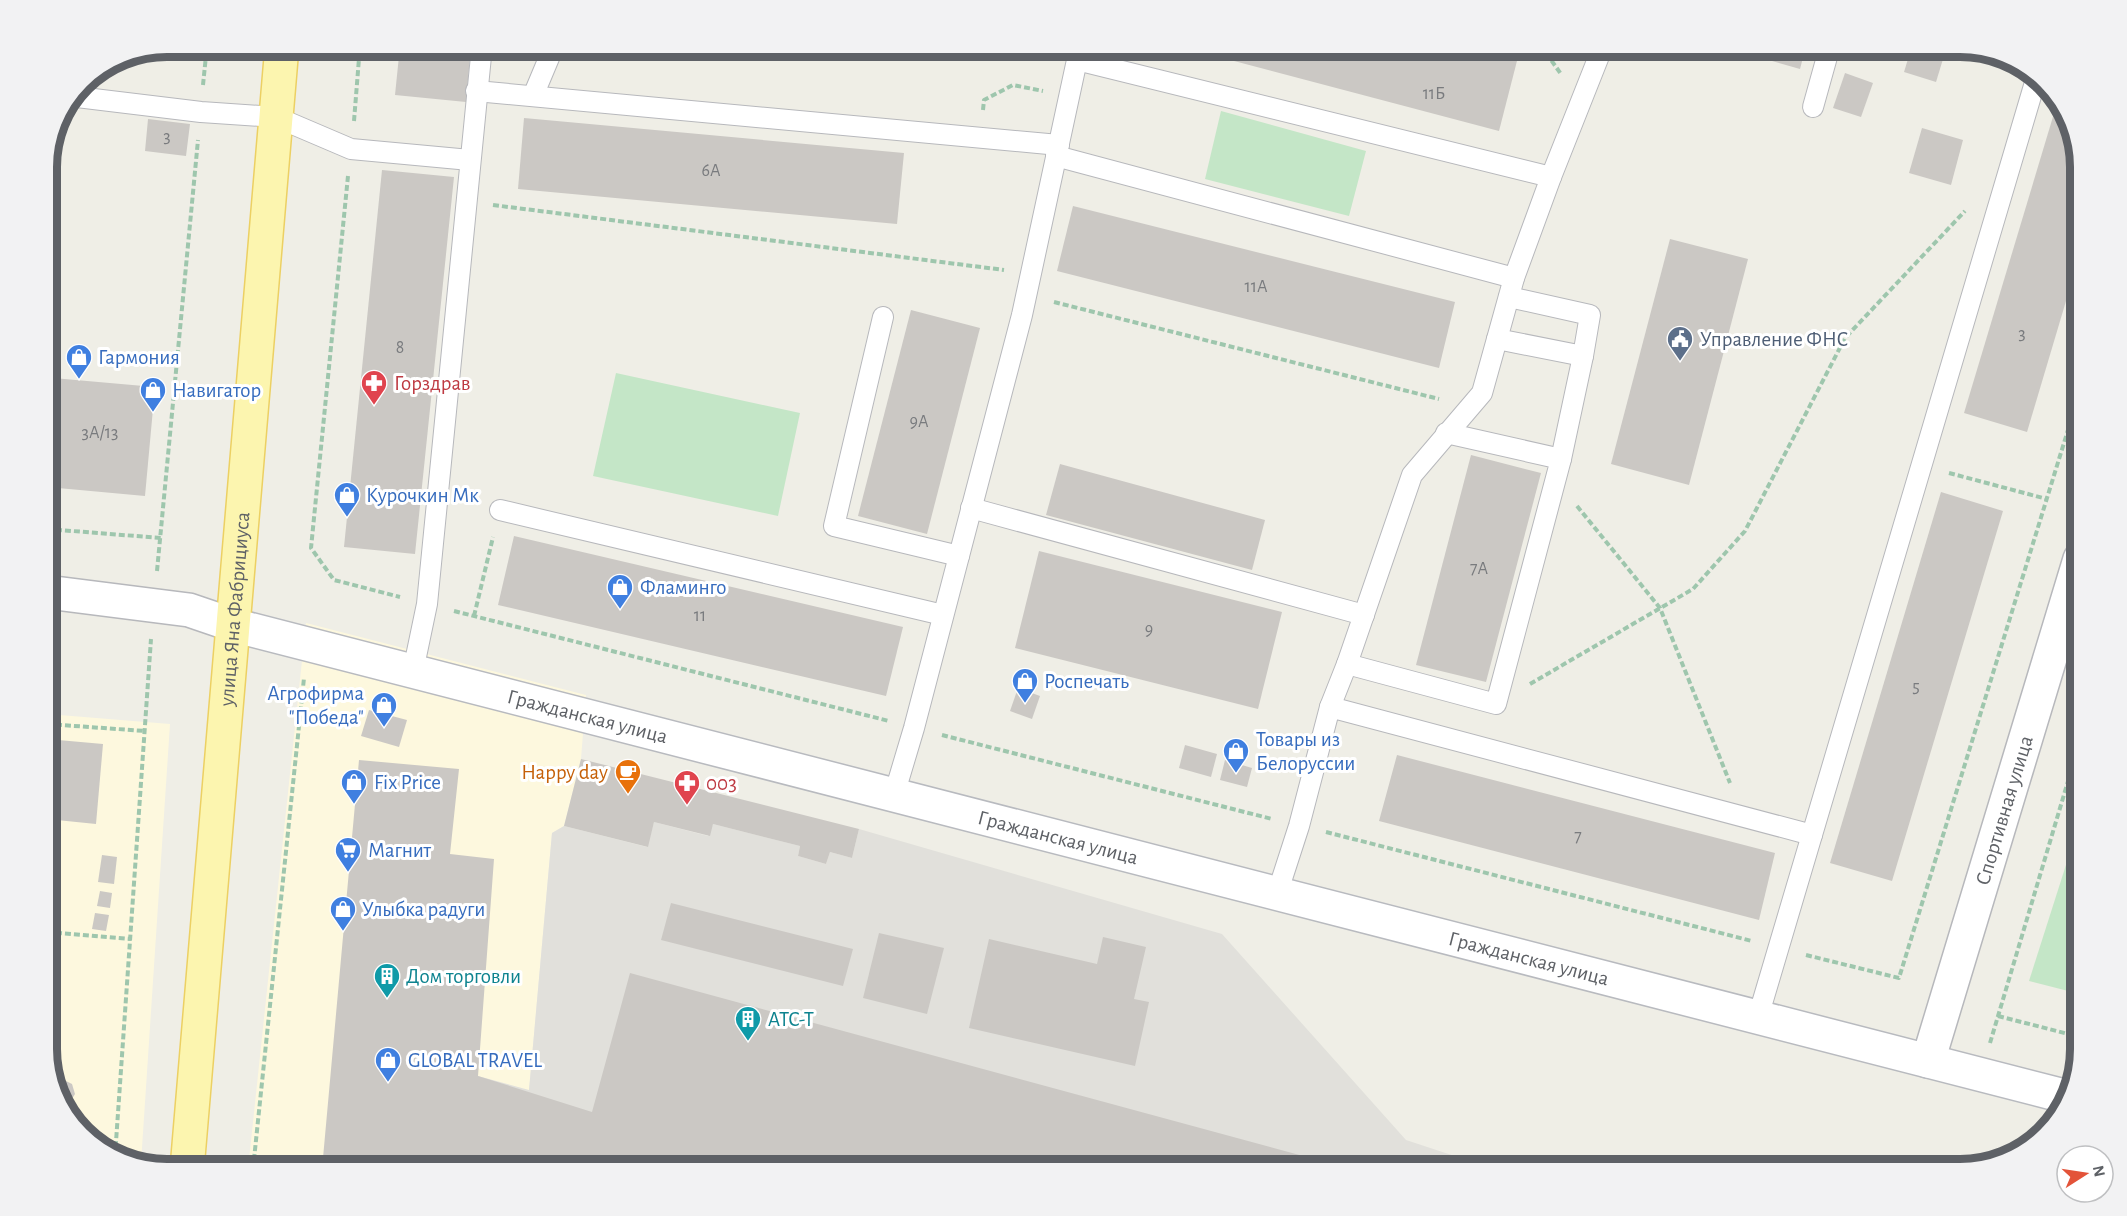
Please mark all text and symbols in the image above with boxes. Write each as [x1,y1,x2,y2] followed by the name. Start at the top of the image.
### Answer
[1423,85,1445,103] house number: 11Б
[163,128,171,146] house number: 3
[701,162,721,180] house number: 6А
[1245,278,1268,296] house number: 11А
[1665,324,1695,362] public building icon: Управление ФНС
[2018,325,2026,343] house number: 3
[1700,329,1848,350] place label: Управление ФНС
[396,339,404,357] house number: 8
[64,342,94,380] shop icon: Гармония
[98,347,180,368] place label: Гармония
[359,368,389,406] pharmacy icon: Горздрав
[394,373,471,394] place label: Горздрав
[138,375,168,413] shop icon: Навигатор
[172,380,261,401] place label: Навигатор
[909,413,929,431] house number: 9А
[82,424,118,442] house number: 3А/13
[332,480,362,518] shop icon: Курочкин Мк
[366,485,479,506] place label: Курочкин Мк
[216,511,253,708] street label: улица Яна Фабрициуса
[1470,560,1488,578] house number: 7А
[605,572,635,610] shop icon: Фламинго
[640,577,727,598] place label: Фламинго
[694,607,706,625] house number: 11
[1145,621,1153,639] house number: 9
[1010,666,1040,704] shop icon: Роспечать
[1044,671,1129,692] place label: Роспечать
[1912,678,1920,696] house number: 5
[267,683,364,728] place label: Агрофирма "Победа"
[505,685,670,747] street label: Гражданская улица
[369,690,399,728] shop icon: Агрофирма "Победа"
[1256,729,1356,774] place label: Товары из Белоруссии
[1971,733,2037,887] street label: Спортивная улица
[1221,736,1251,774] shop icon: Товары из Белоруссии
[613,757,643,795] cafe icon: Happy day
[522,762,608,783] place label: Happy day
[339,767,369,805] shop icon: Fix Price
[672,768,702,806] pharmacy icon: 003
[374,772,441,793] place label: Fix Price
[706,773,737,794] place label: 003
[976,807,1141,868] street label: Гражданская улица
[1574,828,1582,846] house number: 7
[333,835,363,873] supermarket icon: Магнит
[368,840,432,861] place label: Магнит
[328,894,358,932] shop icon: Улыбка радуги
[362,899,485,920] place label: Улыбка радуги
[1446,928,1612,989] street label: Гражданская улица
[372,961,402,999] building icon: Дом торговли
[406,966,521,987] place label: Дом торговли
[733,1004,763,1042] building icon: ATC-T
[768,1009,814,1030] place label: ATC-T
[373,1045,403,1083] shop icon: GLOBAL TRAVEL
[408,1050,542,1071] place label: GLOBAL TRAVEL
[2055,1144,2115,1204] north arrow
[2090,1164,2108,1178] text: N

